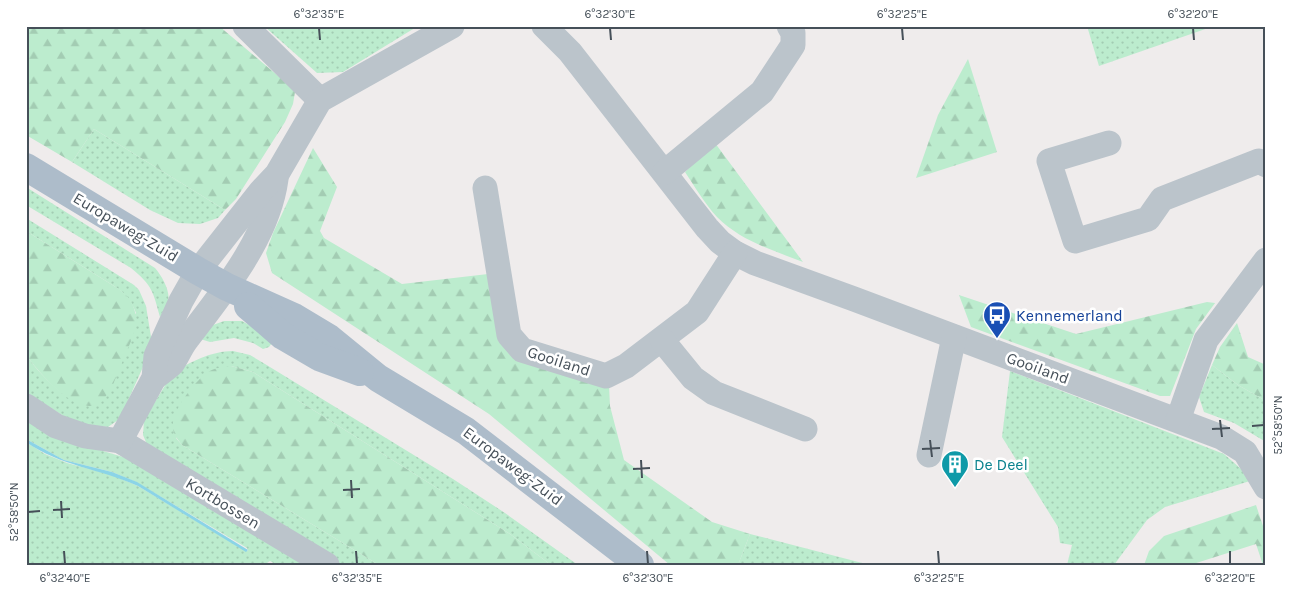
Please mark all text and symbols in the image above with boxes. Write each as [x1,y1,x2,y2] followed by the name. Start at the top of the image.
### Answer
[294,7,344,21] text: 6°32'35"E
[584,7,636,21] text: 6°32'30"E
[877,7,927,21] text: 6°32'25"E
[1167,7,1219,21] text: 6°32'20"E
[70,188,182,266] street label: Europaweg-Zuid
[982,300,1012,339] bus stop icon: Kennemerland
[1016,306,1123,325] place label: Kennemerland
[525,342,593,380] street label: Gooiland
[1004,348,1072,388] street label: Gooiland
[1271,395,1285,455] text: 52°58'50"N
[460,423,566,509] street label: Europaweg-Zuid
[940,449,970,488] building icon: De Deel
[974,455,1028,474] place label: De Deel
[182,473,264,533] street label: Kortbossen
[7,482,21,542] text: 52°58'50"N
[40,571,90,585] text: 6°32'40"E
[332,571,382,585] text: 6°32'35"E
[622,571,674,585] text: 6°32'30"E
[914,571,964,585] text: 6°32'25"E
[1204,571,1256,585] text: 6°32'20"E

